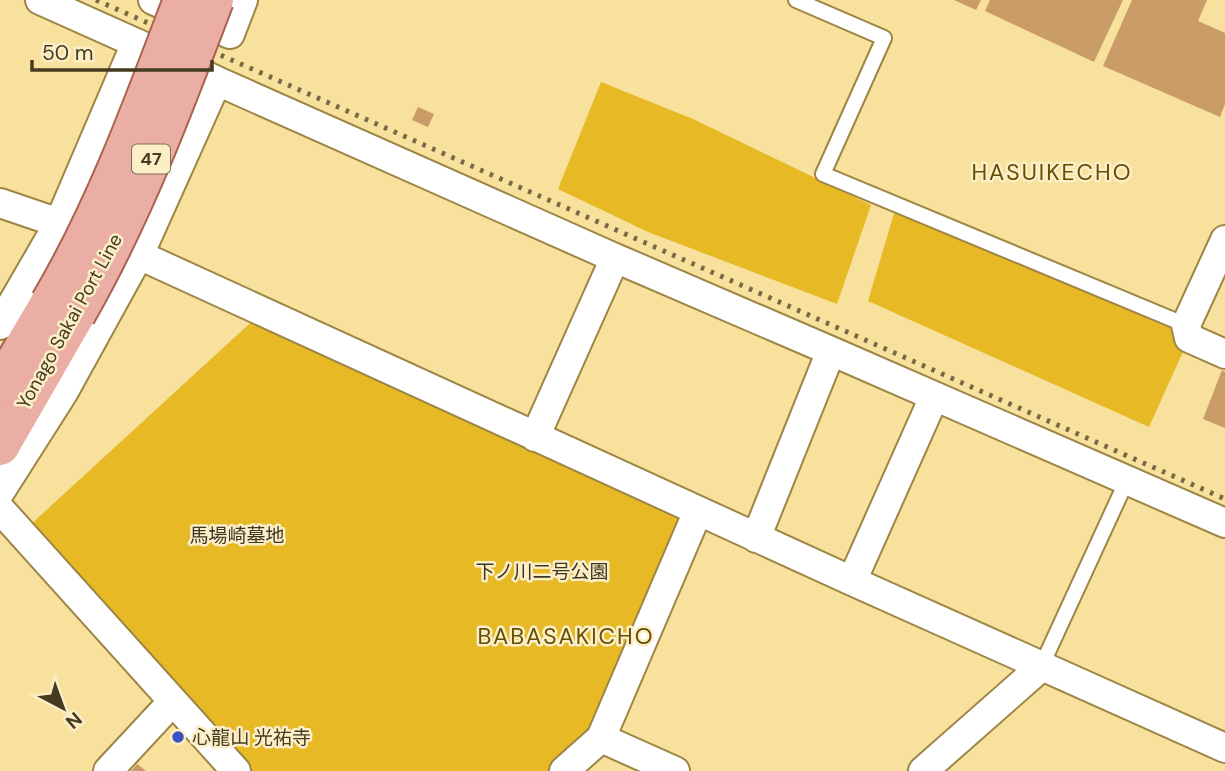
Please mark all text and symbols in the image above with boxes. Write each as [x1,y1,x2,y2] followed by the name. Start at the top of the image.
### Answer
[32,28,212,72] scale bar
[42,39,93,67] text: 50 m
[132,144,170,174] road number: 47
[971,157,1133,187] district label: HASUIKECHO
[11,229,128,413] street label: Yonago Sakai Port Line
[189,523,285,548] park label: 馬場崎墓地
[475,559,609,584] park label: 下ノ川二号公園
[477,621,655,651] district label: BABASAKICHO
[28,673,98,743] north arrow
[60,706,87,734] text: N
[192,725,311,750] place label: 心龍山 光祐寺
[170,729,186,745] marker: 心龍山 光祐寺

